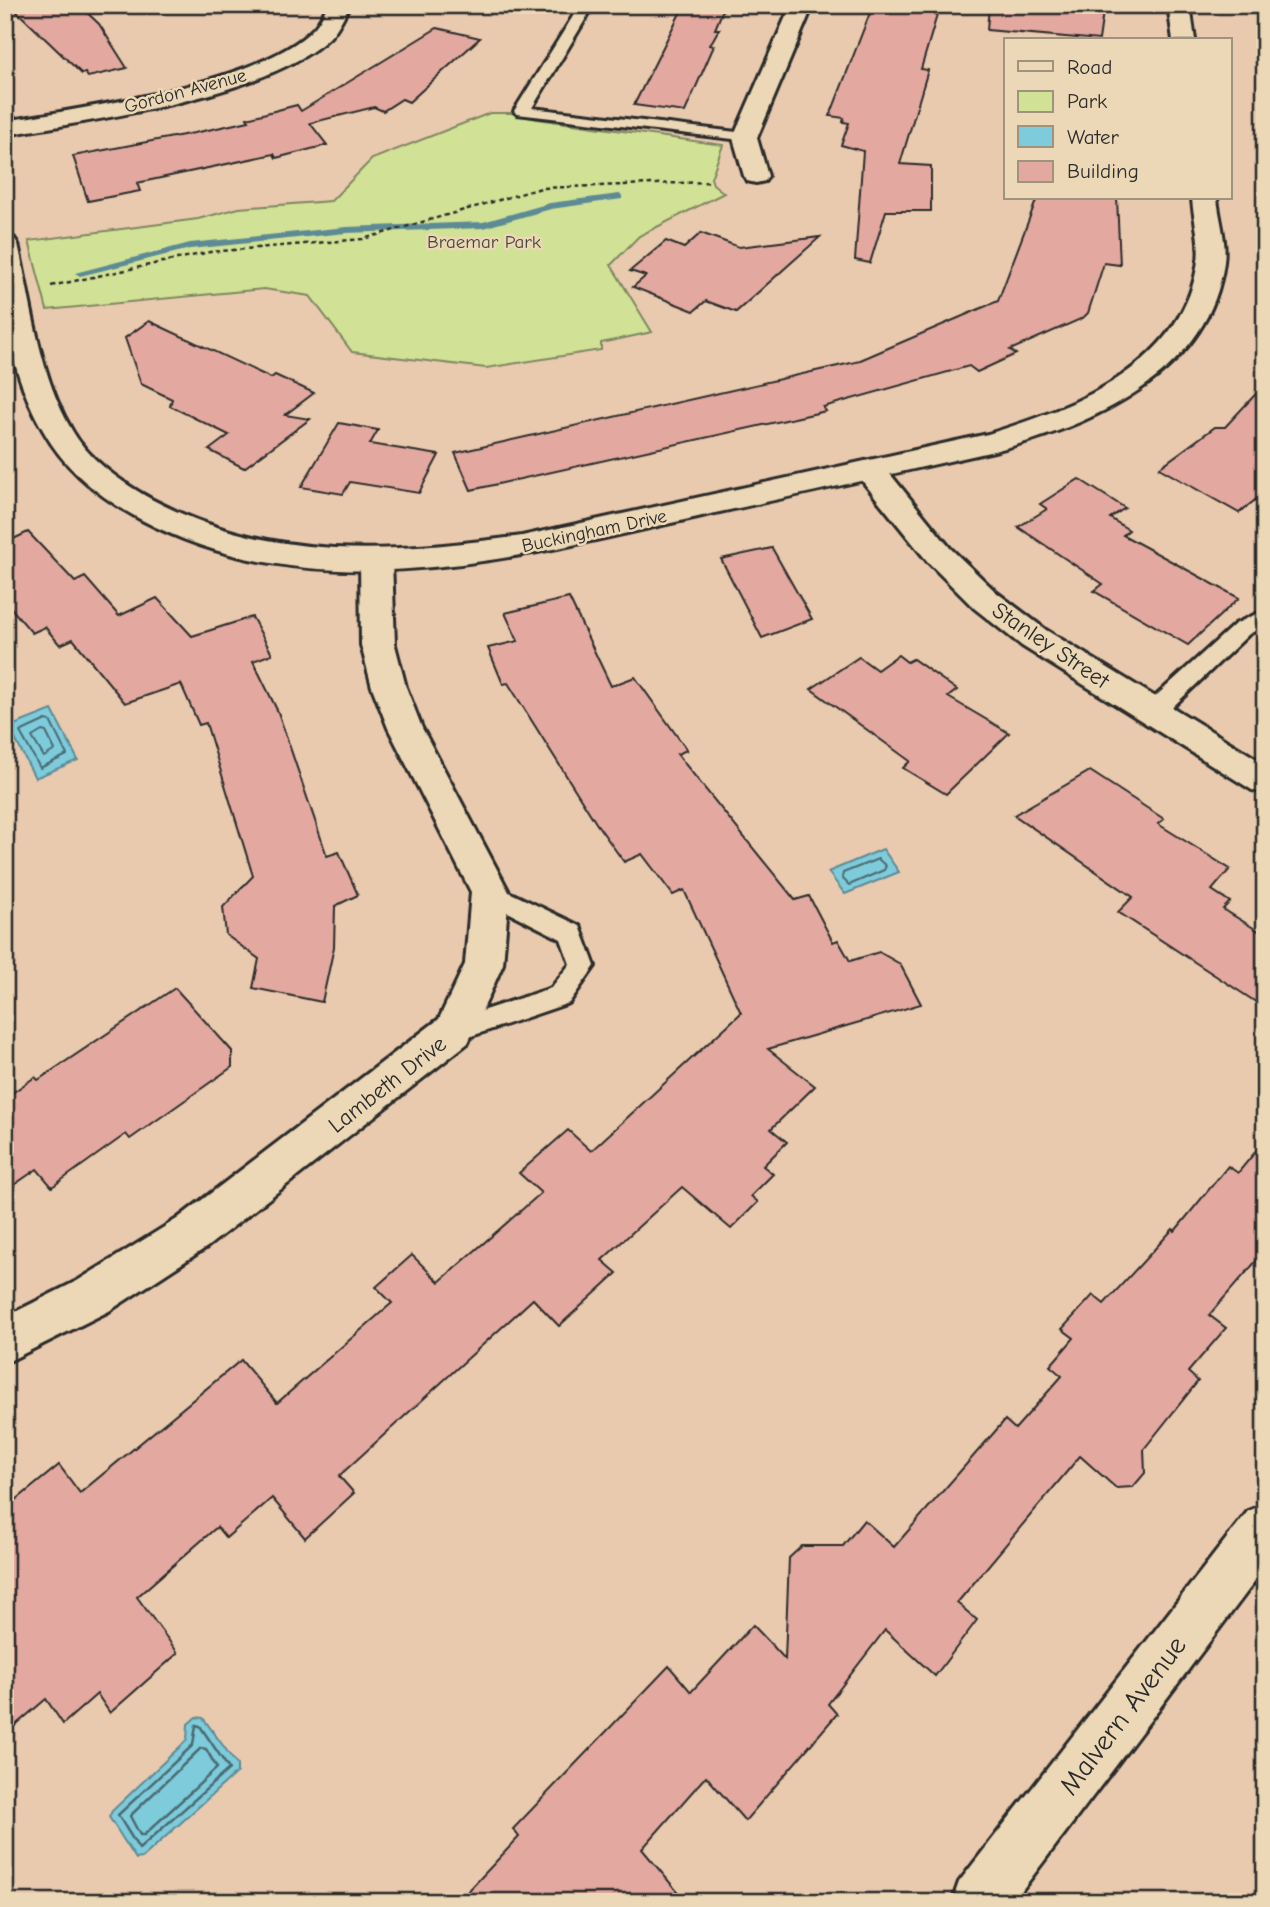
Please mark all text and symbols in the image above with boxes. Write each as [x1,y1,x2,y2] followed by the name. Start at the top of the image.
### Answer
[1004,38,1232,200] legend
[1067,55,1112,79] text: Road
[122,64,249,118] street label: Gordon Avenue
[1067,89,1107,113] text: Park
[1067,125,1120,149] text: Water
[1067,159,1139,183] text: Building
[427,231,542,253] park label: Braemar Park
[520,505,669,557] street label: Buckingham Drive
[987,596,1116,695] street label: Stanley Street
[323,1030,452,1139] street label: Lambeth Drive
[1053,1630,1193,1801] street label: Malvern Avenue

